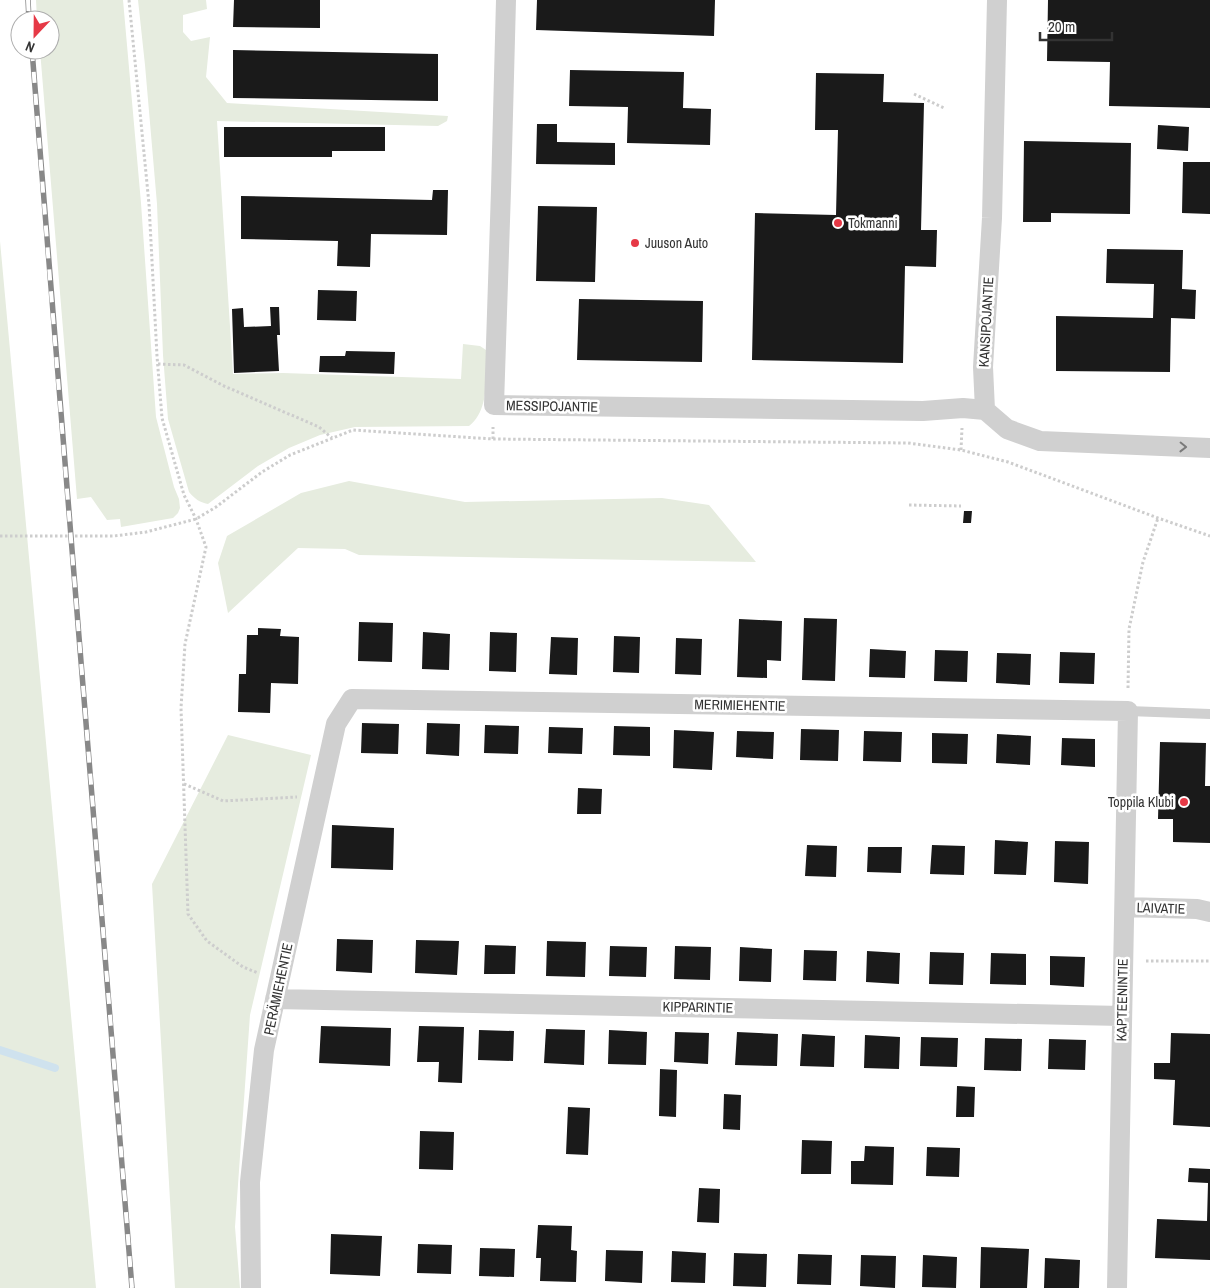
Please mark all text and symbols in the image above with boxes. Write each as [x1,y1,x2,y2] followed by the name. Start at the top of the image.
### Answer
[10,10,60,60] north arrow
[1040,10,1112,42] scale bar
[1048,16,1075,37] text: 20 m
[23,37,37,57] text: N
[848,214,898,232] place label: Tokmanni
[832,217,844,229] marker: Tokmanni
[645,234,708,252] place label: Juuson Auto
[629,237,641,249] marker: Juuson Auto
[975,276,997,368] street label: KANSIPOJANTIE
[506,396,598,416] street label: MESSIPOJANTIE
[1180,442,1188,452] one-way arrow
[694,695,786,715] street label: MERIMIEHENTIE
[1108,793,1174,811] place label: Toppila Klubi
[1178,796,1190,808] marker: Toppila Klubi
[1136,898,1186,918] street label: LAIVATIE
[259,941,297,1037] street label: PERÄMIEHENTIE
[1112,958,1132,1042] street label: KAPTEENINTIE
[663,997,733,1017] street label: KIPPARINTIE

